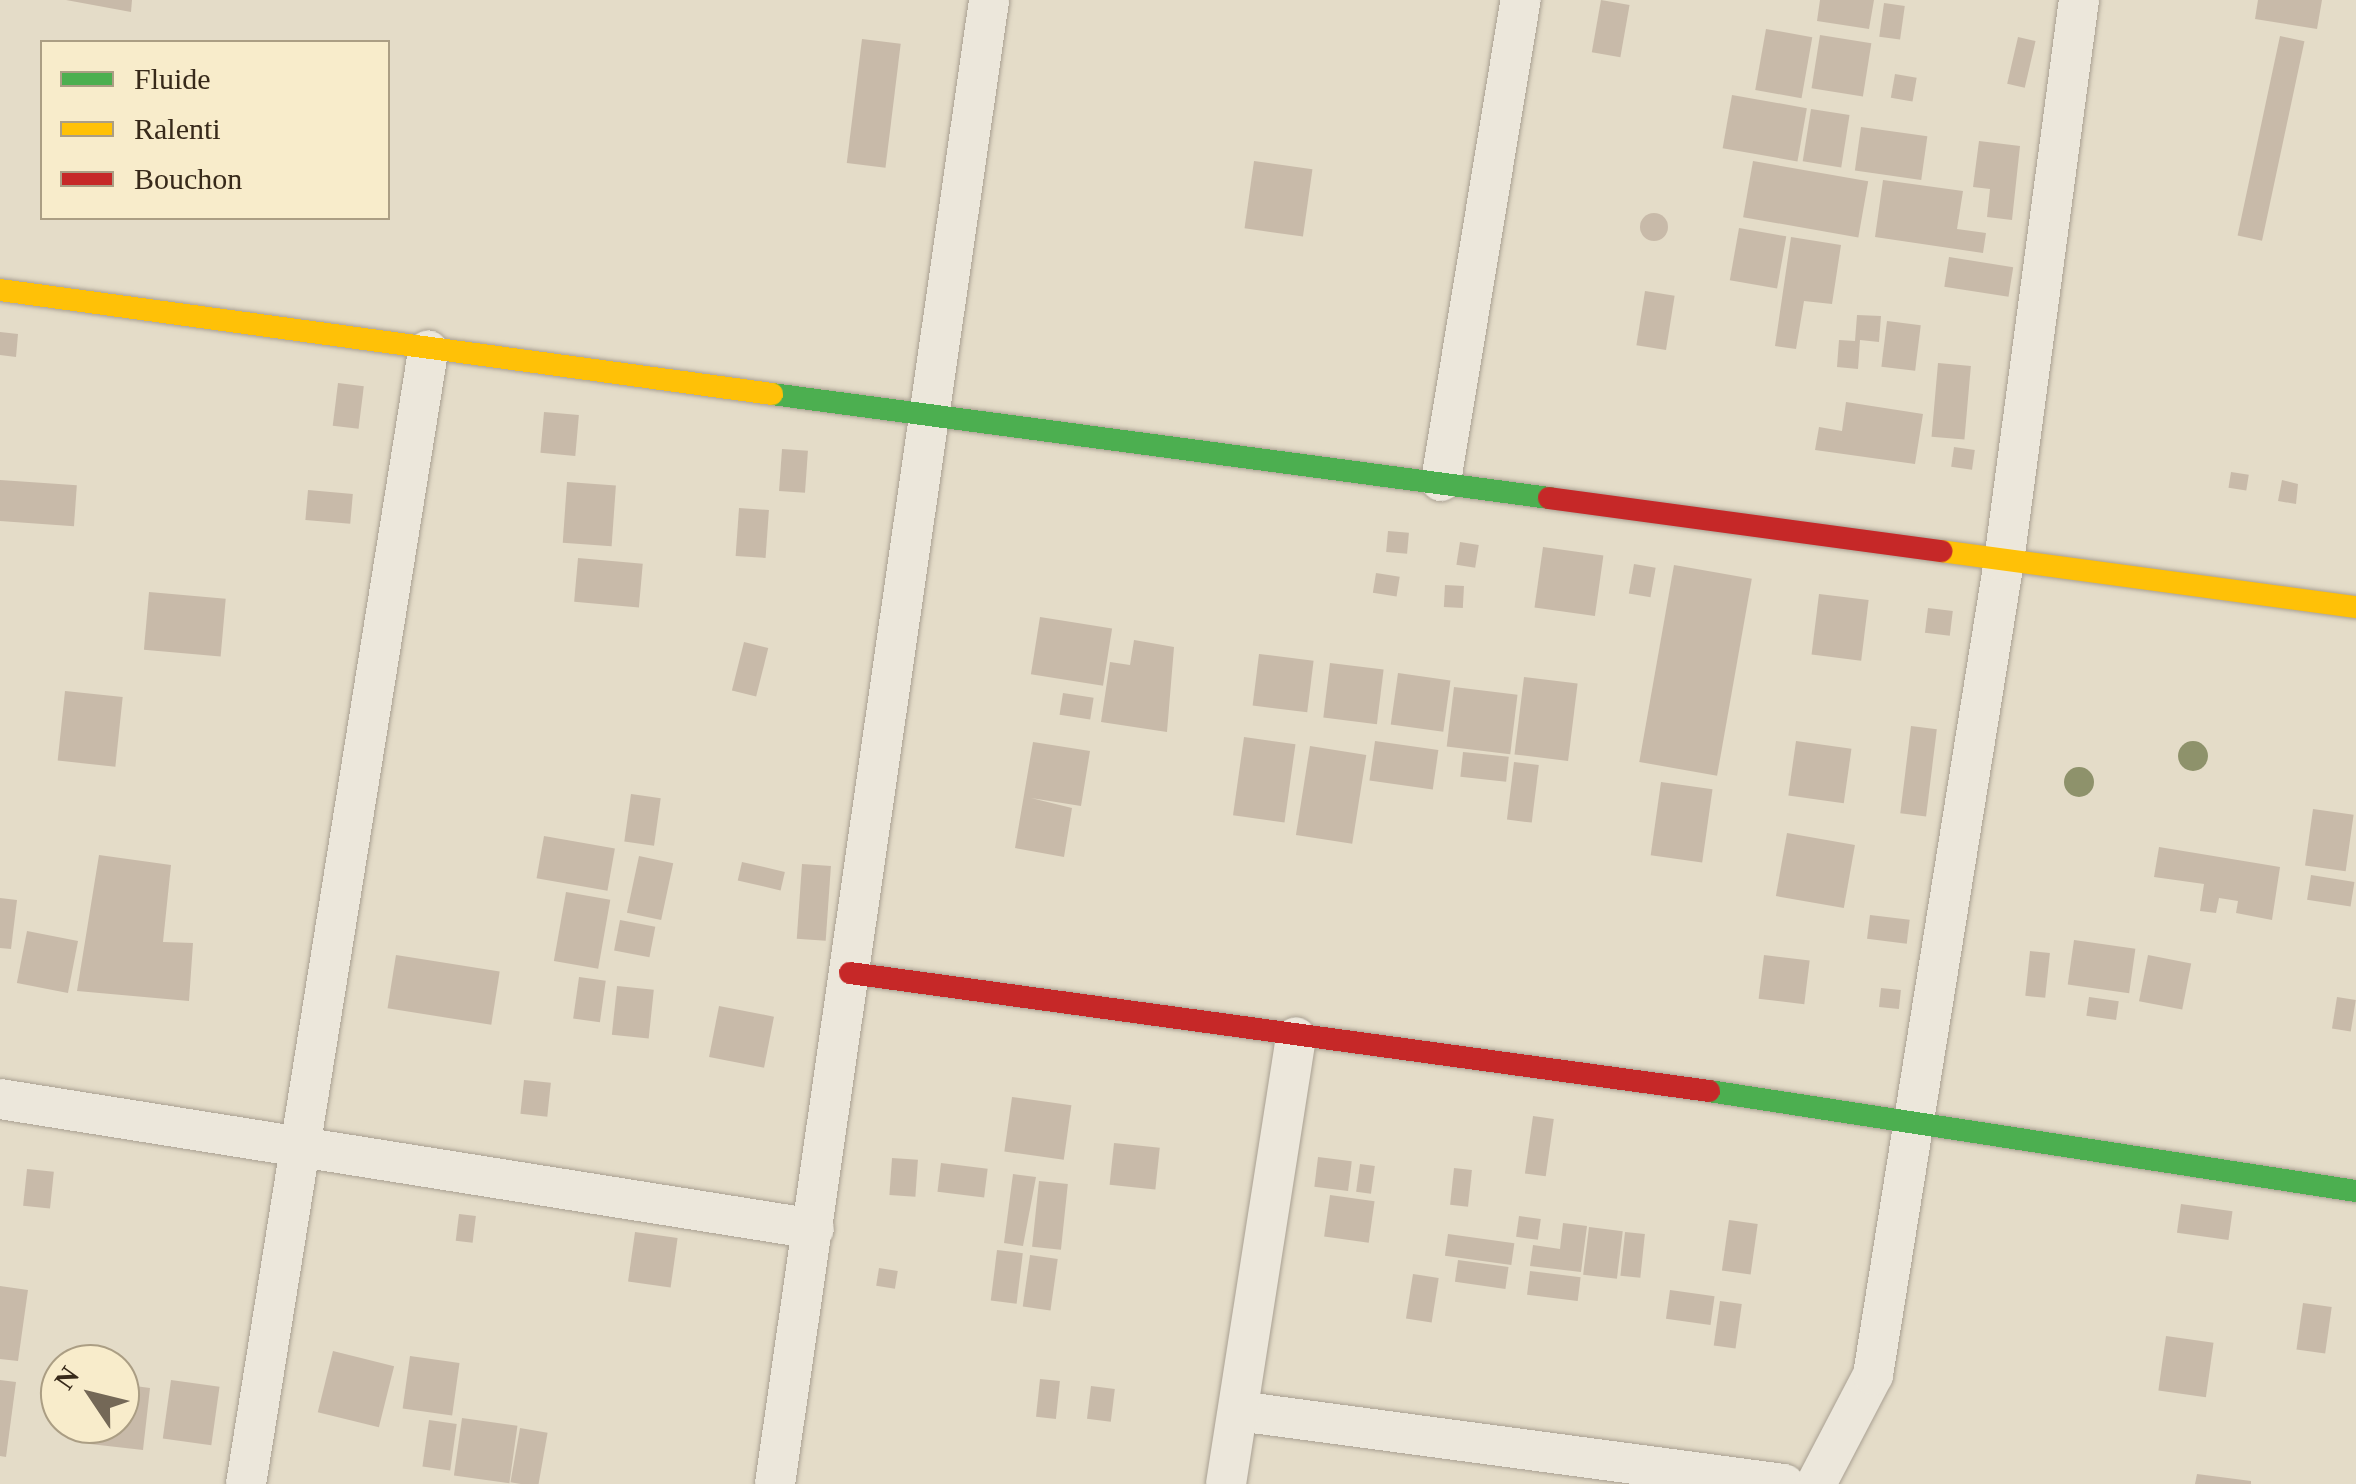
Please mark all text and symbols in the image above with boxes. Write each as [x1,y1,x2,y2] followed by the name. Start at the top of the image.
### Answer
[40,40,390,220] legend
[134,62,211,95] text: Fluide
[134,112,221,145] text: Ralenti
[134,162,242,195] text: Bouchon
[40,1344,140,1444] north arrow
[48,1360,85,1395] text: N

